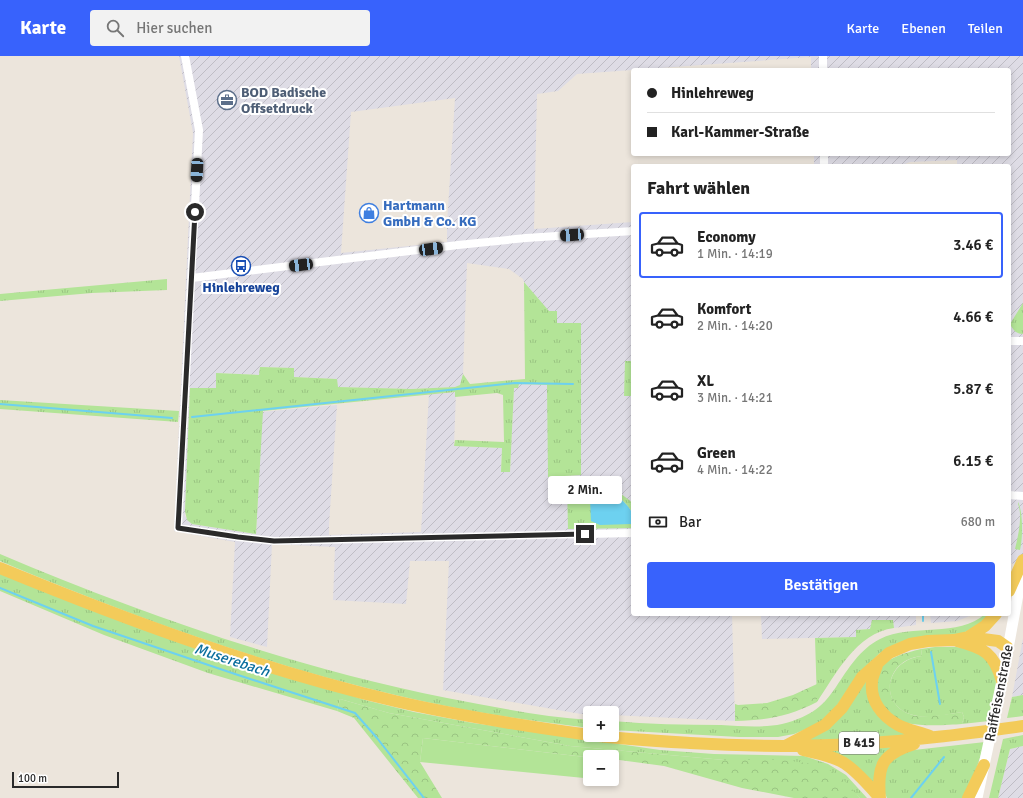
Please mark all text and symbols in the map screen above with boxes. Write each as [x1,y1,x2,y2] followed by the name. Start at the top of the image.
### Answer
[90,10,370,46] search box
[20,16,66,40] text: Karte
[104,17,126,39] icon: search
[136,19,212,37] text: Hier suchen
[847,20,879,37] text: Karte
[901,20,946,37] text: Ebenen
[968,20,1003,37] text: Teilen
[241,84,326,117] place label: BOD Badische Offsetdruck
[671,84,754,102] text: Hinlehreweg
[216,89,238,111] office icon: BOD Badische Offsetdruck
[671,123,809,141] text: Karl-Kammer-Straße
[190,158,204,182] car
[647,177,750,199] text: Fahrt wählen
[383,197,476,230] place label: Hartmann GmbH & Co. KG
[358,202,380,224] shop icon: Hartmann GmbH & Co. KG
[186,203,204,221] route start
[649,227,685,263] icon: car
[560,228,584,242] car
[697,228,756,246] text: Economy
[953,236,993,254] text: 3.46 €
[418,241,444,257] car
[697,246,773,262] text: 1 Min. · 14:19
[230,255,252,277] bus stop icon: Hinlehreweg
[288,258,314,272] car
[202,279,280,296] place label: Hinlehreweg
[649,299,685,335] icon: car
[697,300,751,318] text: Komfort
[953,308,993,326] text: 4.66 €
[697,318,773,334] text: 2 Min. · 14:20
[649,371,685,407] icon: car
[697,372,714,390] text: XL
[953,380,993,398] text: 5.87 €
[697,390,773,406] text: 3 Min. · 14:21
[649,443,685,479] icon: car
[697,444,736,462] text: Green
[953,452,993,470] text: 6.15 €
[697,462,773,478] text: 4 Min. · 14:22
[548,476,622,504] callout: 2 Min.
[568,482,602,498] text: 2 Min.
[647,511,669,533] icon: cash
[679,513,701,531] text: Bar
[961,514,995,530] text: 680 m
[576,525,594,543] route end
[647,562,995,608] button: Bestätigen
[192,639,273,681] water label: Muserebach
[981,643,1017,743] street label: Raiffeisenstraße
[583,706,619,786] map controls
[583,706,619,742] button: +
[839,732,879,754] road number: B 415
[583,750,619,786] button: −
[12,770,119,789] scale bar
[18,772,47,785] text: 100 m

